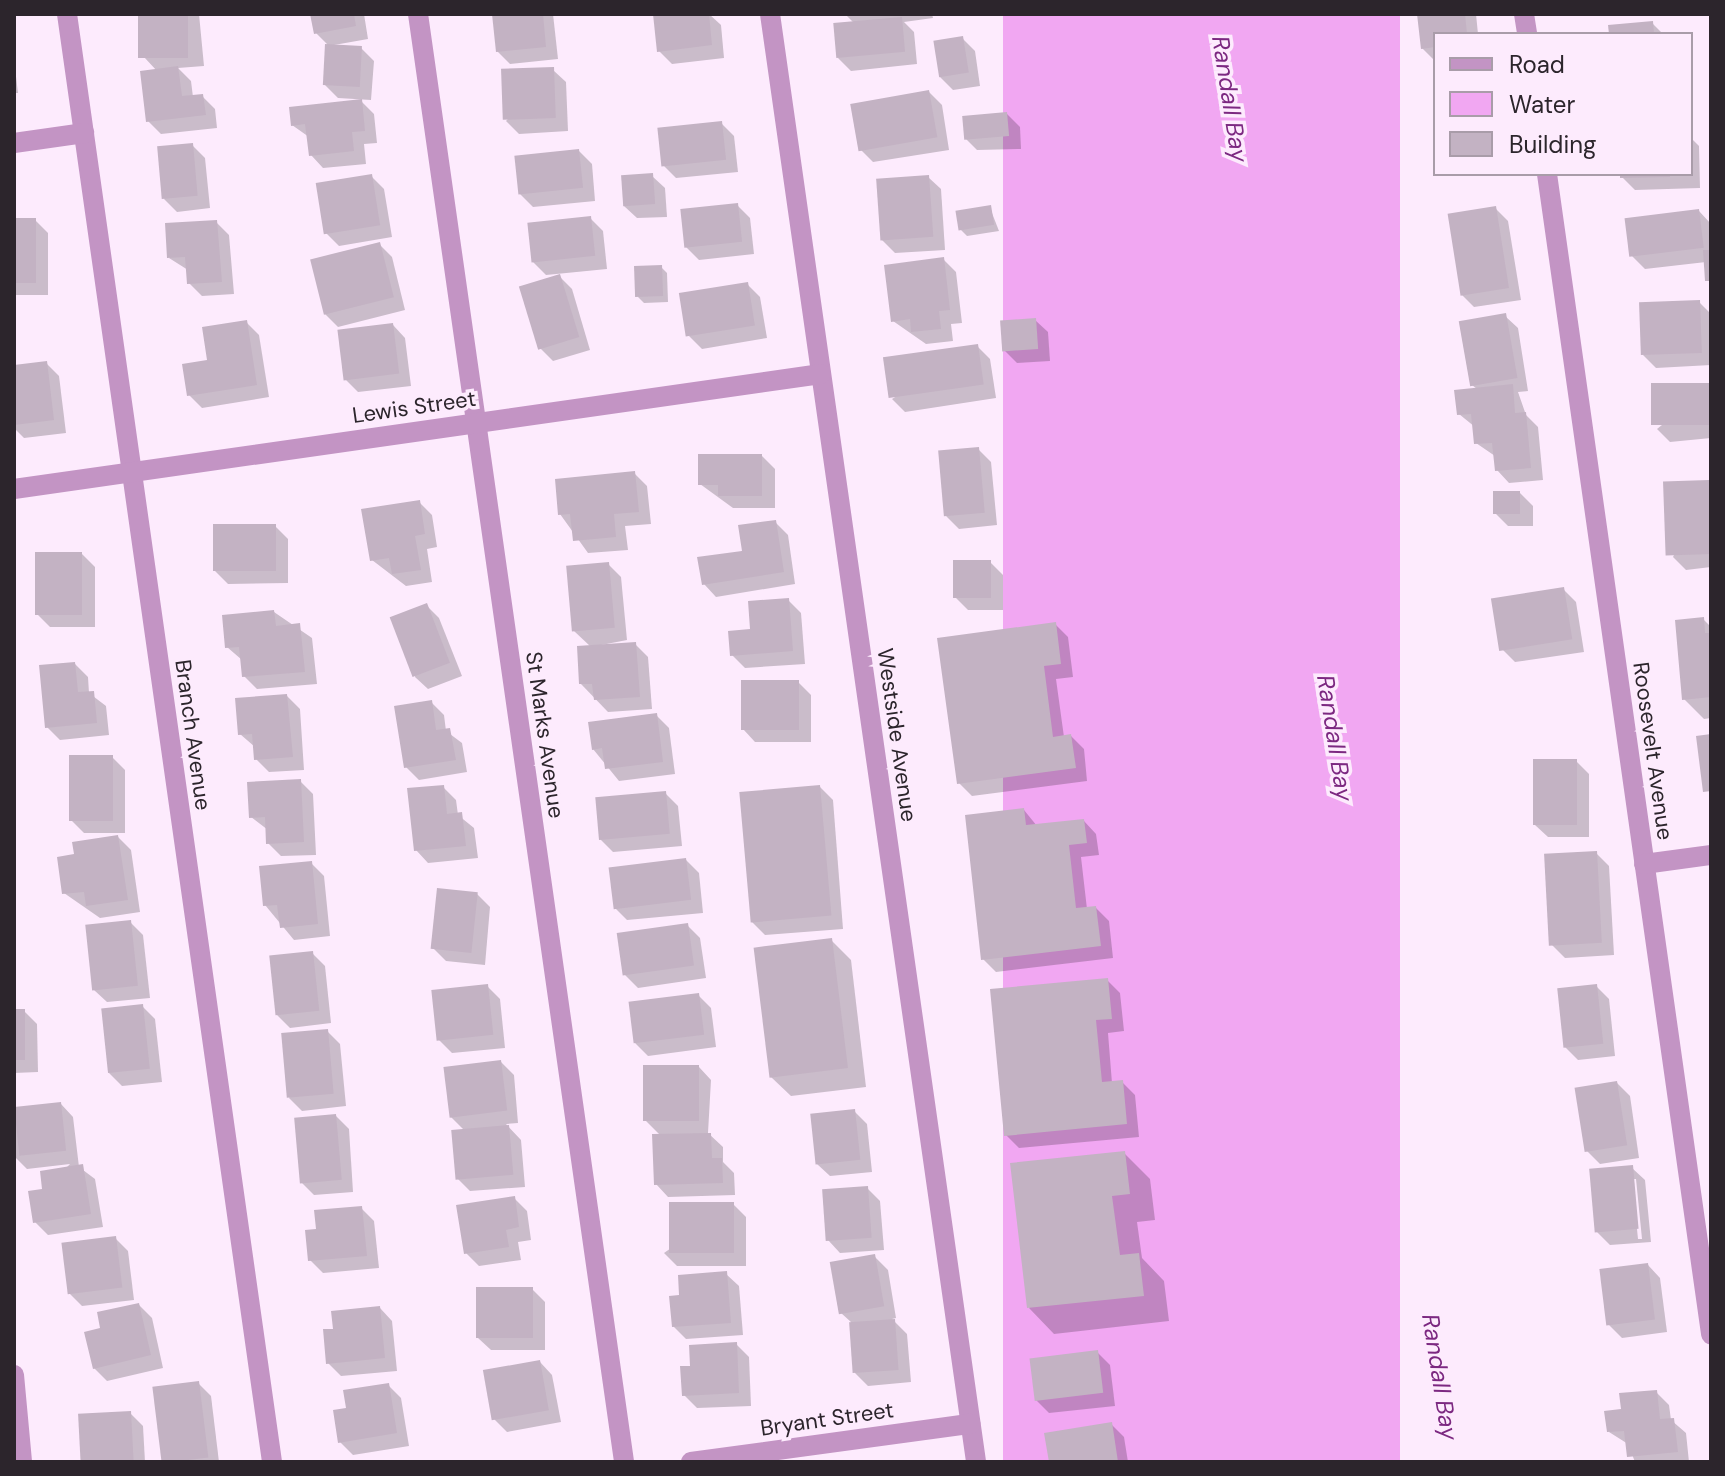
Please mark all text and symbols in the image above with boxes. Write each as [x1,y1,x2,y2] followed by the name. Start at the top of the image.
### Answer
[1433,32,1693,176] legend
[1206,34,1254,164] water label: Randall Bay
[1509,49,1565,80] text: Road
[1509,89,1575,120] text: Water
[1509,129,1596,160] text: Building
[351,385,477,429] street label: Lewis Street
[872,646,922,824] street label: Westside Avenue
[520,650,570,820] street label: St Marks Avenue
[169,658,217,812] street label: Branch Avenue
[1627,660,1679,842] street label: Roosevelt Avenue
[1311,673,1359,803] water label: Randall Bay
[1416,1312,1464,1442] water label: Randall Bay
[759,1397,895,1441] street label: Bryant Street

